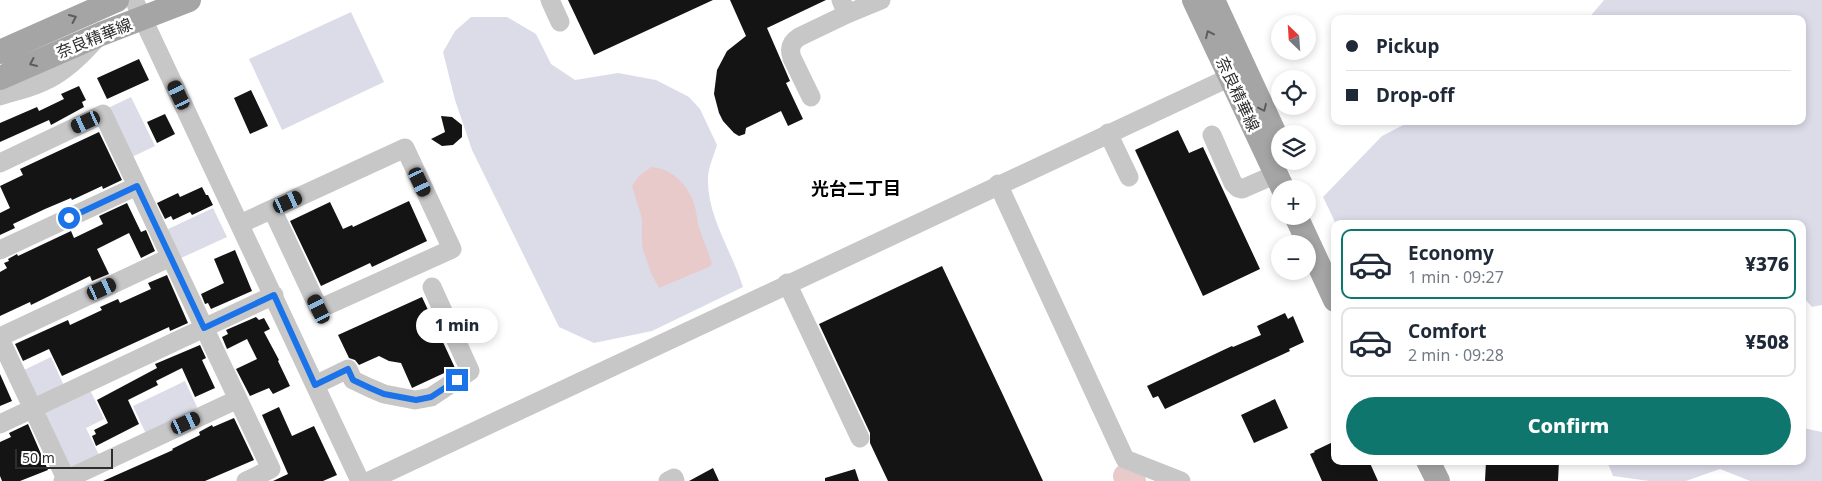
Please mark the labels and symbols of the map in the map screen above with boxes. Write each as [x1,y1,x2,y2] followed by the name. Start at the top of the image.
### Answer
[53,13,135,63] street label: 奈良精華線
[68,14,77,25] one-way arrow
[1271,15,1316,60] north arrow
[1205,30,1216,39] one-way arrow
[1211,53,1265,135] street label: 奈良精華線
[29,57,38,68] one-way arrow
[165,78,192,112] car
[1256,103,1267,112] one-way arrow
[69,109,102,135] car
[406,165,433,199] car
[811,176,901,200] district label: 光台二丁目
[271,189,304,215] car
[58,207,80,229] route start
[85,276,118,302] car
[305,292,332,326] car
[416,308,498,342] callout: 1 min
[446,369,468,391] route end
[169,410,202,436] car
[15,446,112,469] scale bar

